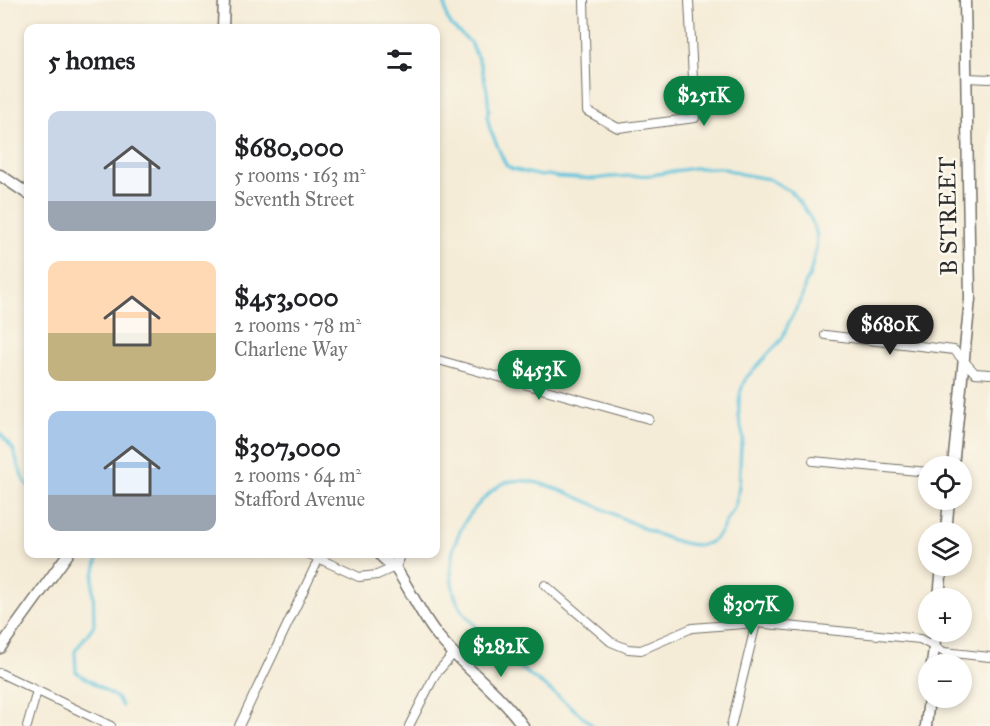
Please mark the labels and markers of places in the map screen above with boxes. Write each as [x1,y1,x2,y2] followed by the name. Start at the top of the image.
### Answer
[662,76,746,127] pin: $251K
[848,305,932,356] pin: $680K
[497,350,581,401] pin: $453K
[709,585,793,636] pin: $307K
[459,627,543,678] pin: $282K

